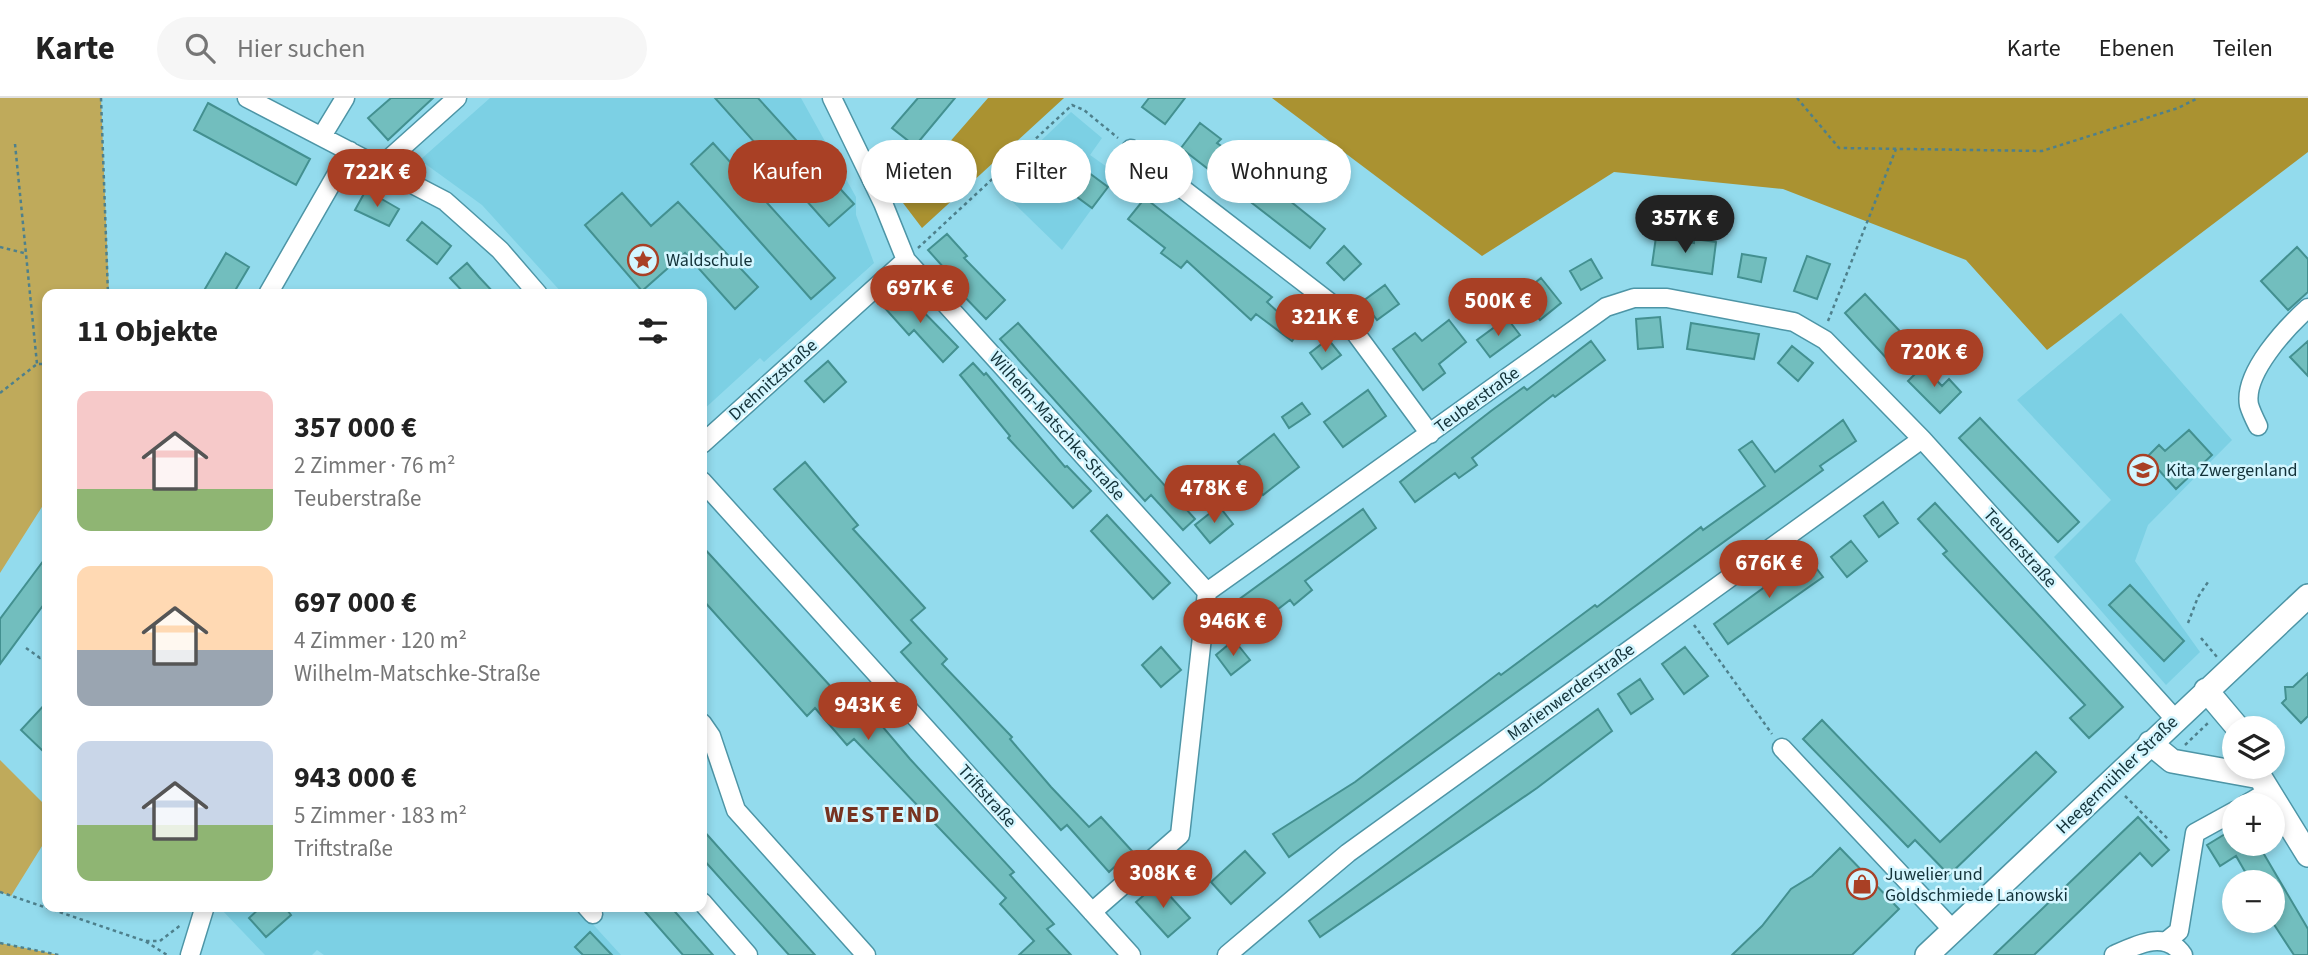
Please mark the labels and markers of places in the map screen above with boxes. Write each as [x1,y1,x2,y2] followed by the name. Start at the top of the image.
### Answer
[320,150,434,209] pin: 722K €
[1628,195,1742,255] pin: 357K €
[626,243,660,277] place icon: Waldschule
[666,248,752,273] place label: Waldschule
[863,266,977,325] pin: 697K €
[1441,278,1555,338] pin: 500K €
[1268,294,1382,354] pin: 321K €
[1877,330,1991,389] pin: 720K €
[2126,453,2160,487] school or university icon: Kita Zwergenland
[2166,458,2298,483] place label: Kita Zwergenland
[1157,466,1271,525] pin: 478K €
[1712,540,1826,600] pin: 676K €
[1176,598,1290,658] pin: 946K €
[811,682,925,742] pin: 943K €
[1106,850,1220,910] pin: 308K €
[1885,862,2068,908] place label: Juwelier und Goldschmiede Lanowski
[1845,867,1879,901] shop icon: Juwelier und Goldschmiede Lanowski

